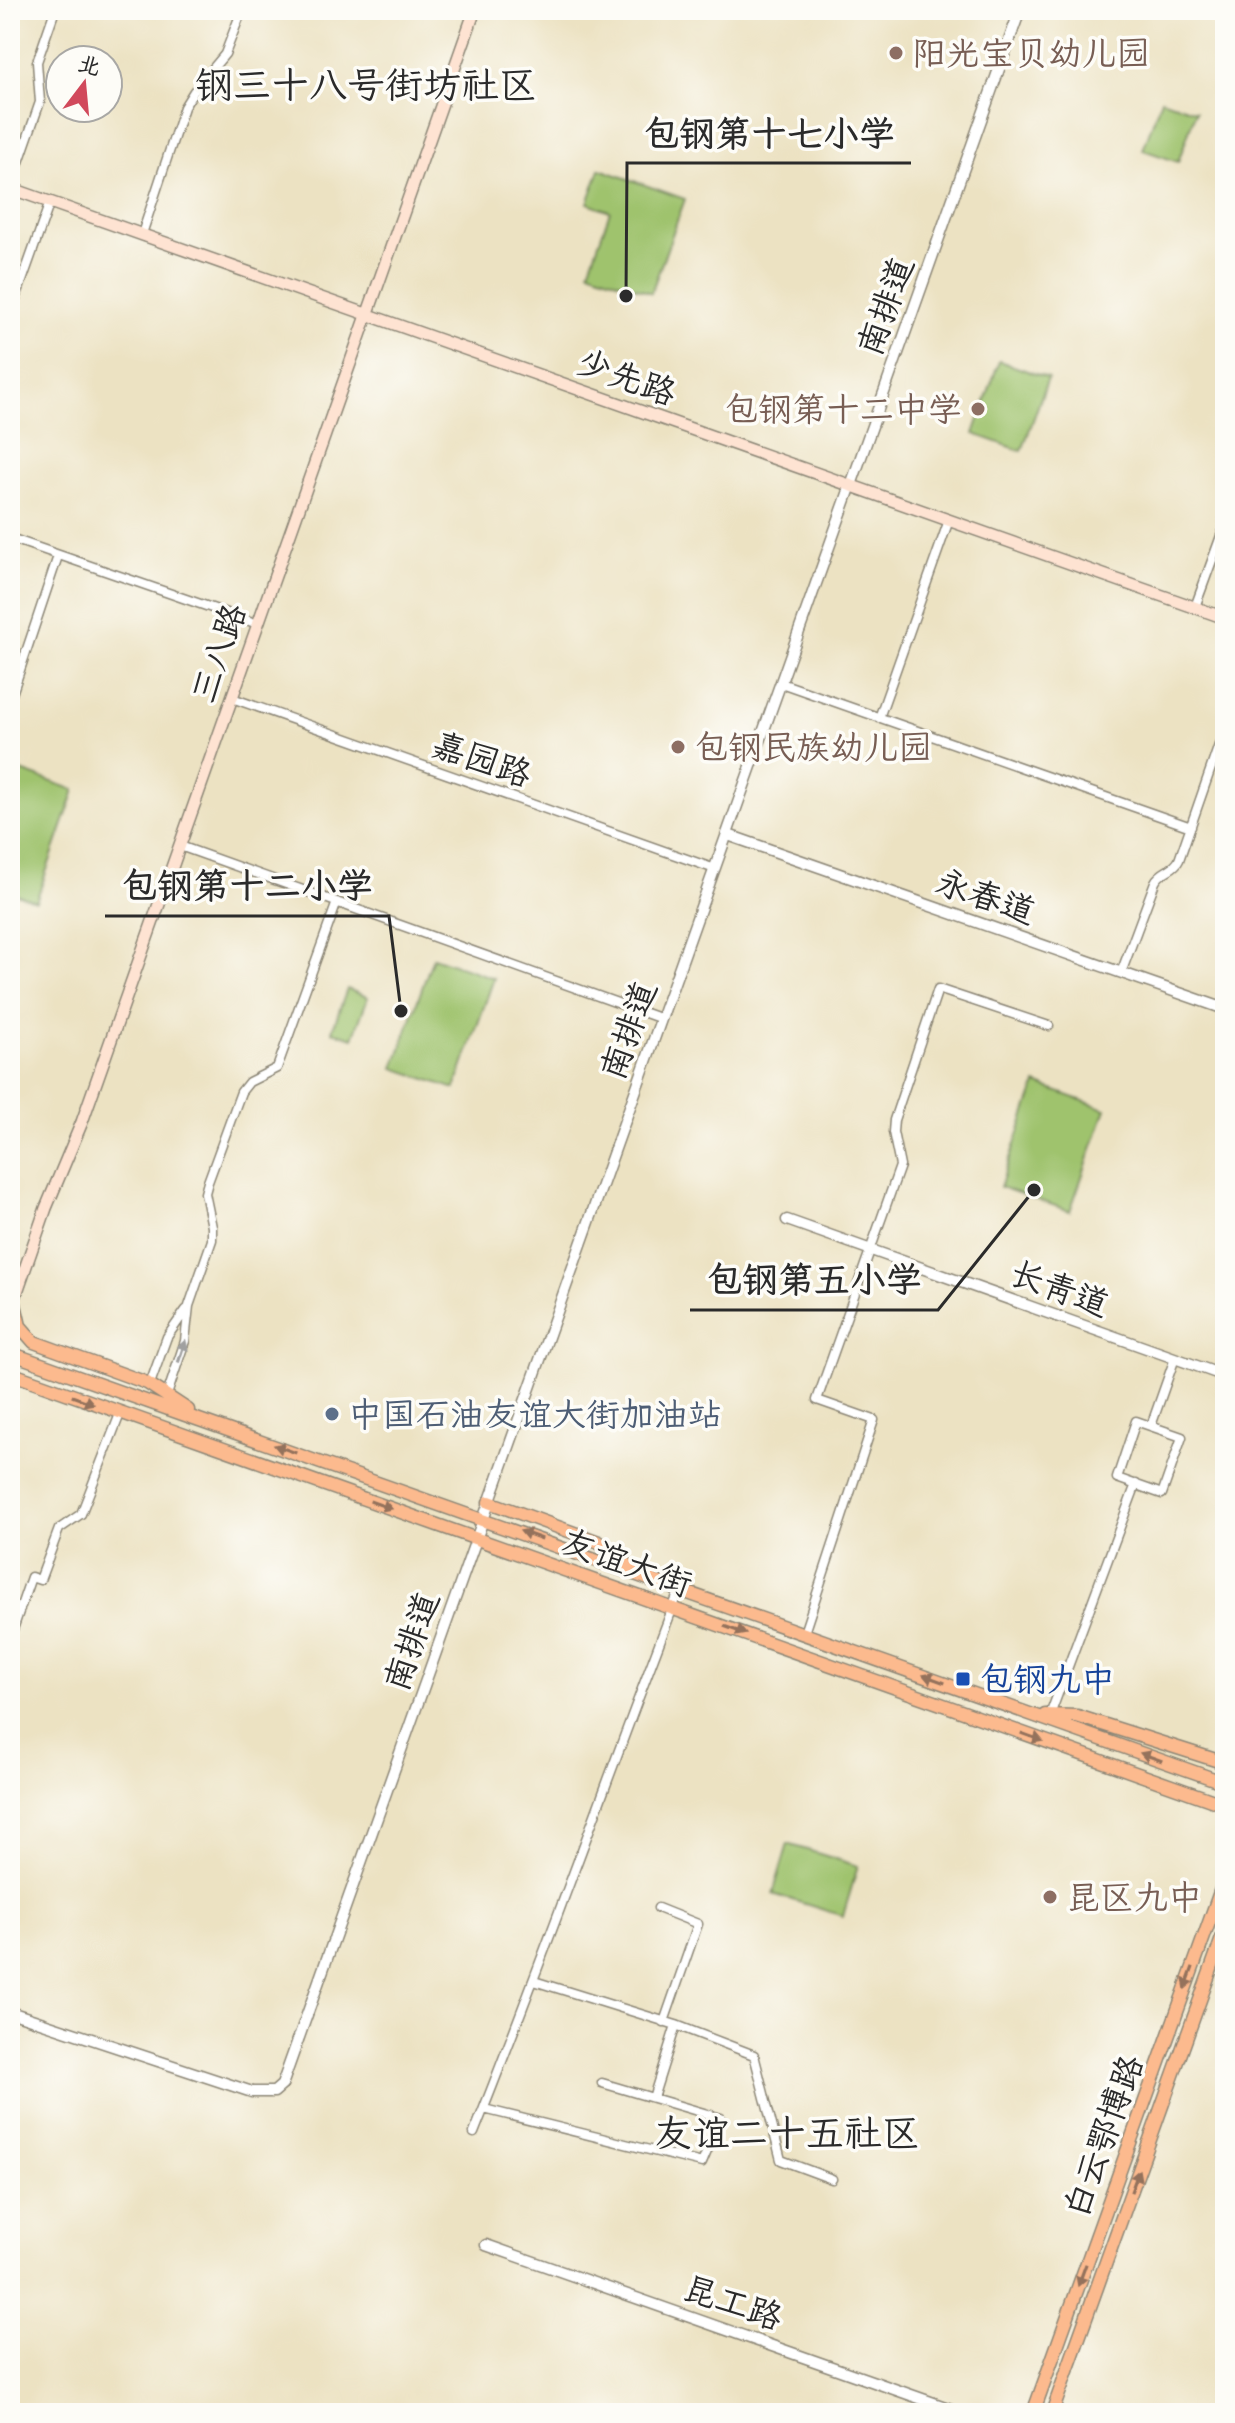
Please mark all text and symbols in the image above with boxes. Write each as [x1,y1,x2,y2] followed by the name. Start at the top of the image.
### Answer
[912,32,1150,75] place label: 阳光宝贝幼儿园
[44,44,124,124] north arrow
[887,44,905,62] marker: 阳光宝贝幼儿园
[75,49,104,82] text: 北
[195,62,537,109] district label: 钢三十八号街坊社区
[627,103,911,163] callout: 包钢第十七小学
[643,111,895,157] text: 包钢第十七小学
[848,251,923,361] street label: 南排道
[572,340,682,415] street label: 少先路
[724,388,962,431] place label: 包钢第十二中学
[969,400,987,418] marker: 包钢第十二中学
[182,598,255,708] street label: 三八路
[427,723,537,796] street label: 嘉园路
[694,726,932,769] place label: 包钢民族幼儿园
[669,738,687,756] marker: 包钢民族幼儿园
[105,856,389,916] callout: 包钢第十二小学
[931,860,1041,933] street label: 永春道
[121,863,373,909] text: 包钢第十二小学
[591,975,666,1085] street label: 南排道
[690,1250,938,1310] callout: 包钢第五小学
[1005,1251,1115,1326] street label: 长青道
[706,1257,922,1303] text: 包钢第五小学
[176,1339,188,1363] one-way arrow
[348,1393,722,1436] place label: 中国石油友谊大街加油站
[71,1394,95,1407] one-way arrow
[323,1405,341,1423] marker: 中国石油友谊大街加油站
[273,1442,297,1455] one-way arrow
[369,1499,393,1511] one-way arrow
[556,1519,698,1606] street label: 友谊大街
[518,1529,542,1541] one-way arrow
[375,1586,448,1696] street label: 南排道
[723,1625,747,1637] one-way arrow
[979,1658,1115,1701] place label: 包钢九中
[954,1670,972,1688] marker: 包钢九中
[921,1673,945,1685] one-way arrow
[1021,1731,1045,1743] one-way arrow
[1139,1750,1163,1762] one-way arrow
[1066,1876,1202,1919] place label: 昆区九中
[1041,1888,1059,1906] marker: 昆区九中
[1182,1966,1195,1990] one-way arrow
[1054,2049,1153,2223] street label: 白云鄂博路
[654,2110,920,2157] district label: 友谊二十五社区
[1129,2169,1142,2193] one-way arrow
[1076,2263,1088,2287] one-way arrow
[678,2266,788,2339] street label: 昆工路

